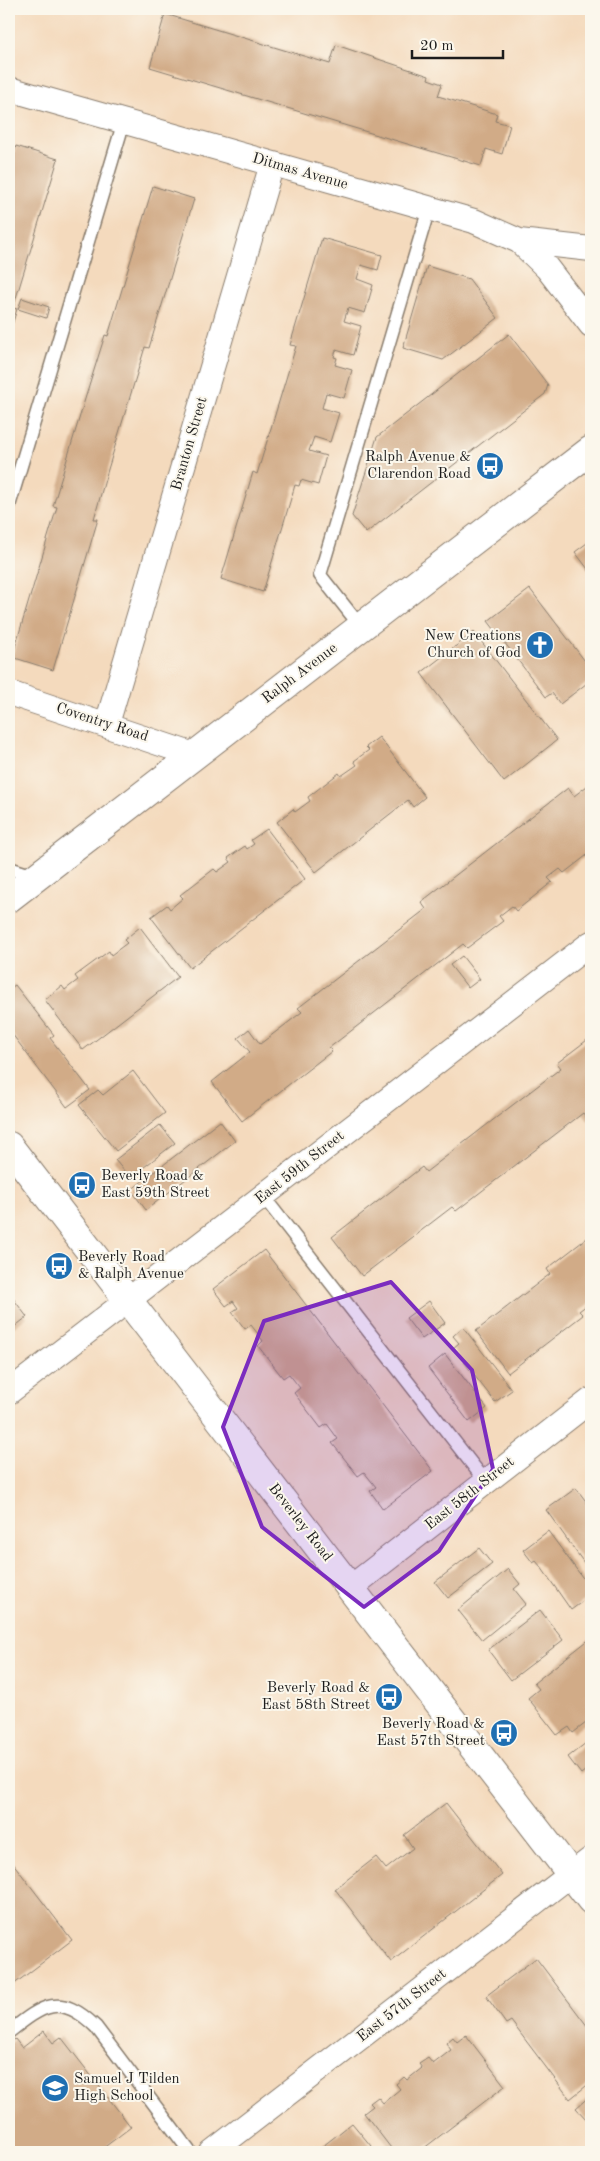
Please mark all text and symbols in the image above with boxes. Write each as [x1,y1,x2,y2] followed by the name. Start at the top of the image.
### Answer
[412,28,504,60] scale bar
[420,39,454,54] text: 20 m
[251,151,350,193] street label: Ditmas Avenue
[169,395,211,493] street label: Branton Street
[365,450,471,482] place label: Ralph Avenue & Clarendon Road
[475,451,505,481] bus stop icon: Ralph Avenue & Clarendon Road
[425,629,521,661] place label: New Creations Church of God
[525,630,555,660] church icon: New Creations Church of God
[260,641,341,707] street label: Ralph Avenue
[54,701,150,745] street label: Coventry Road
[253,1129,347,1207] street label: East 59th Street
[101,1169,209,1201] place label: Beverly Road & East 59th Street
[67,1170,97,1200] bus stop icon: Beverly Road & East 59th Street
[78,1250,184,1282] place label: Beverly Road & Ralph Avenue
[44,1251,74,1281] bus stop icon: Beverly Road & Ralph Avenue
[423,1455,517,1533] street label: East 58th Street
[265,1481,335,1565] street label: Beverley Road
[262,1681,370,1713] place label: Beverly Road & East 58th Street
[374,1682,404,1712] bus stop icon: Beverly Road & East 58th Street
[377,1717,485,1749] place label: Beverly Road & East 57th Street
[489,1718,519,1748] bus stop icon: Beverly Road & East 57th Street
[355,1967,449,2045] street label: East 57th Street
[74,2072,180,2104] place label: Samuel J Tilden High School
[40,2073,70,2103] school or university icon: Samuel J Tilden High School

